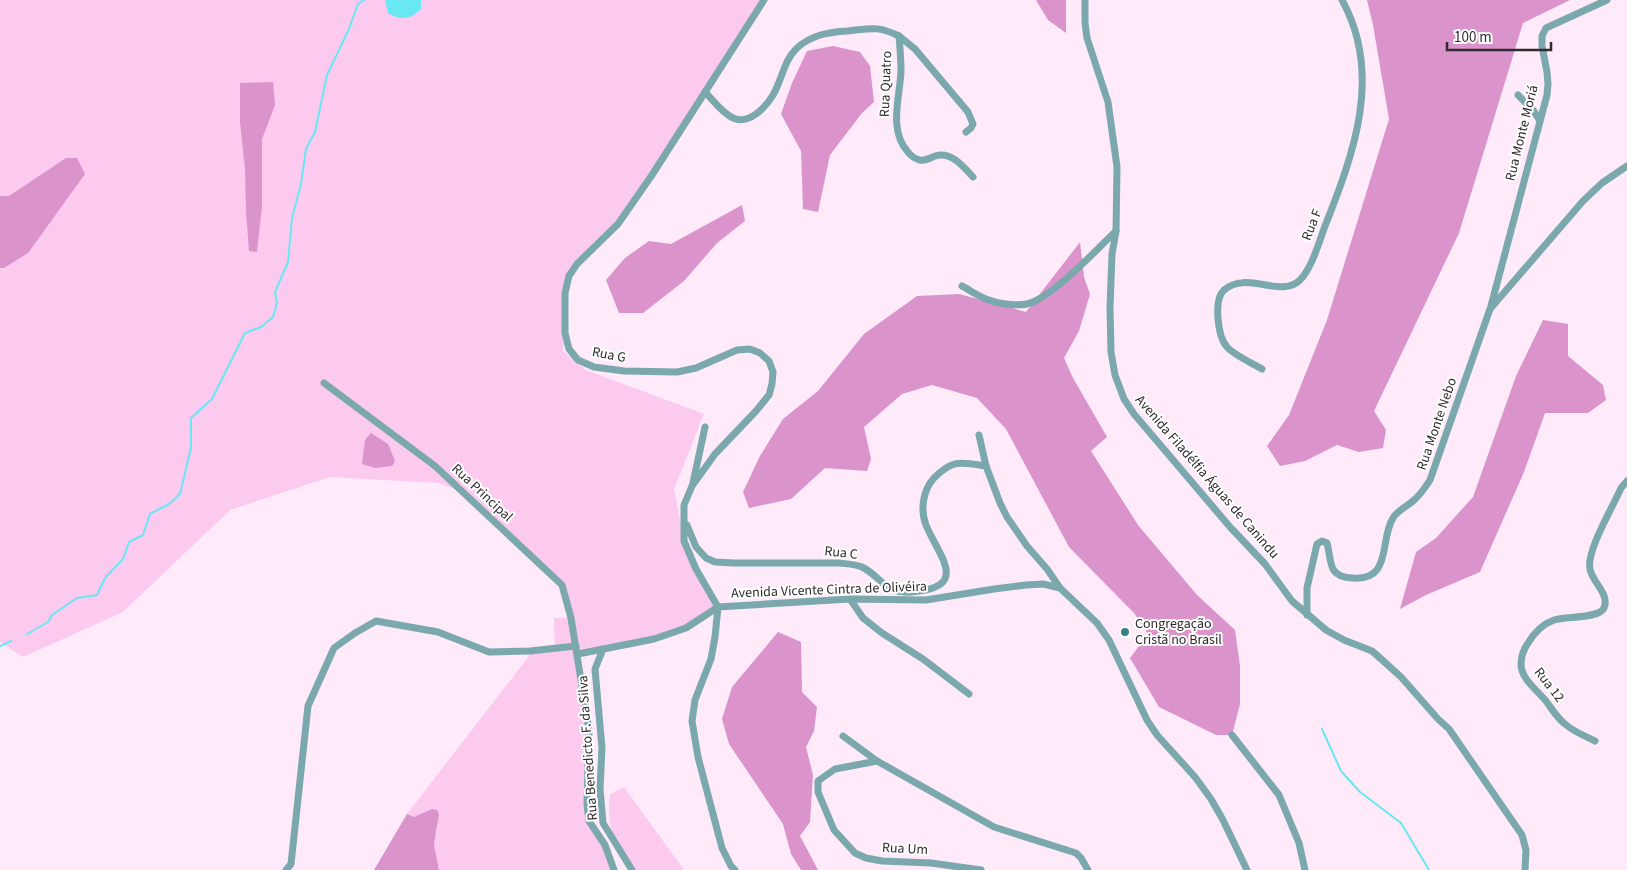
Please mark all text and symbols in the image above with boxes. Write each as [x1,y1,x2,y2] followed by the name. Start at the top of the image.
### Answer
[1447,20,1551,52] scale bar
[1454,27,1492,48] text: 100 m
[875,51,897,117] street label: Rua Quatro
[1500,83,1544,183] street label: Rua Monte Moriá
[1297,206,1327,244] street label: Rua F
[590,342,628,368] street label: Rua G
[1412,375,1462,473] street label: Rua Monte Nebo
[1130,391,1284,563] street label: Avenida Filadélfia Águas de Canindu
[447,459,517,527] street label: Rua Principal
[823,541,859,565] street label: Rua C
[731,577,927,603] street label: Avenida Vicente Cintra de Olivéira
[1135,614,1222,650] place label: Congregação Cristã no Brasil
[1119,626,1131,638] marker: Congregação Cristã no Brasil
[1529,663,1569,707] street label: Rua 12
[573,675,603,821] street label: Rua Benedicto F. da Silva
[881,838,929,860] street label: Rua Um

